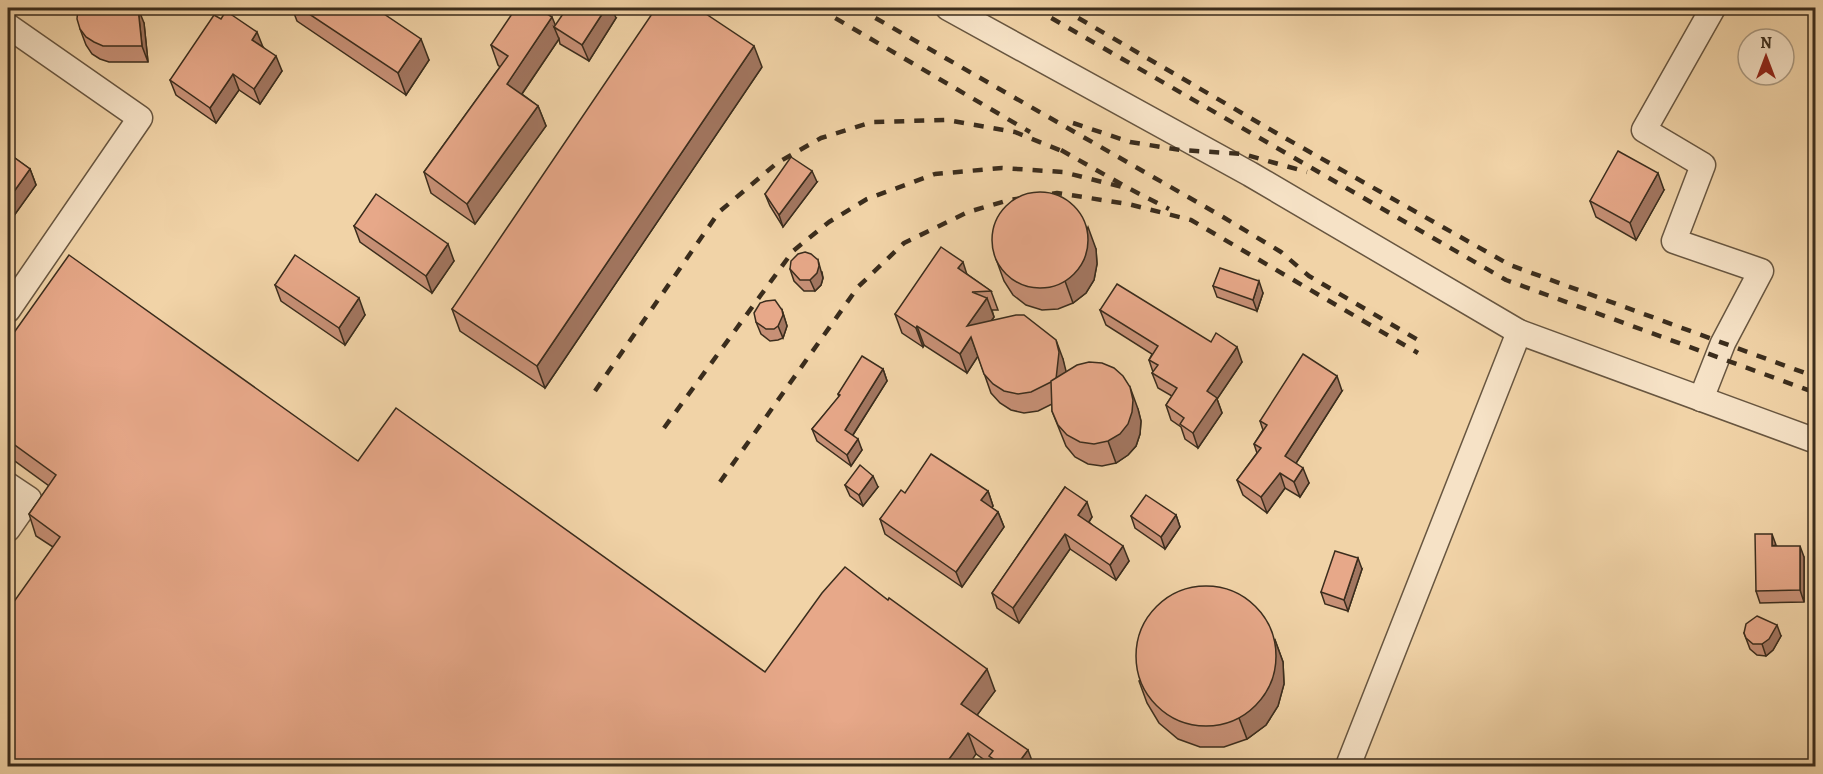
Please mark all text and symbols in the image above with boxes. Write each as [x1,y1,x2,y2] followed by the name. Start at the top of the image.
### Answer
[1736,27,1796,87] north arrow
[1760,32,1772,54] text: N

